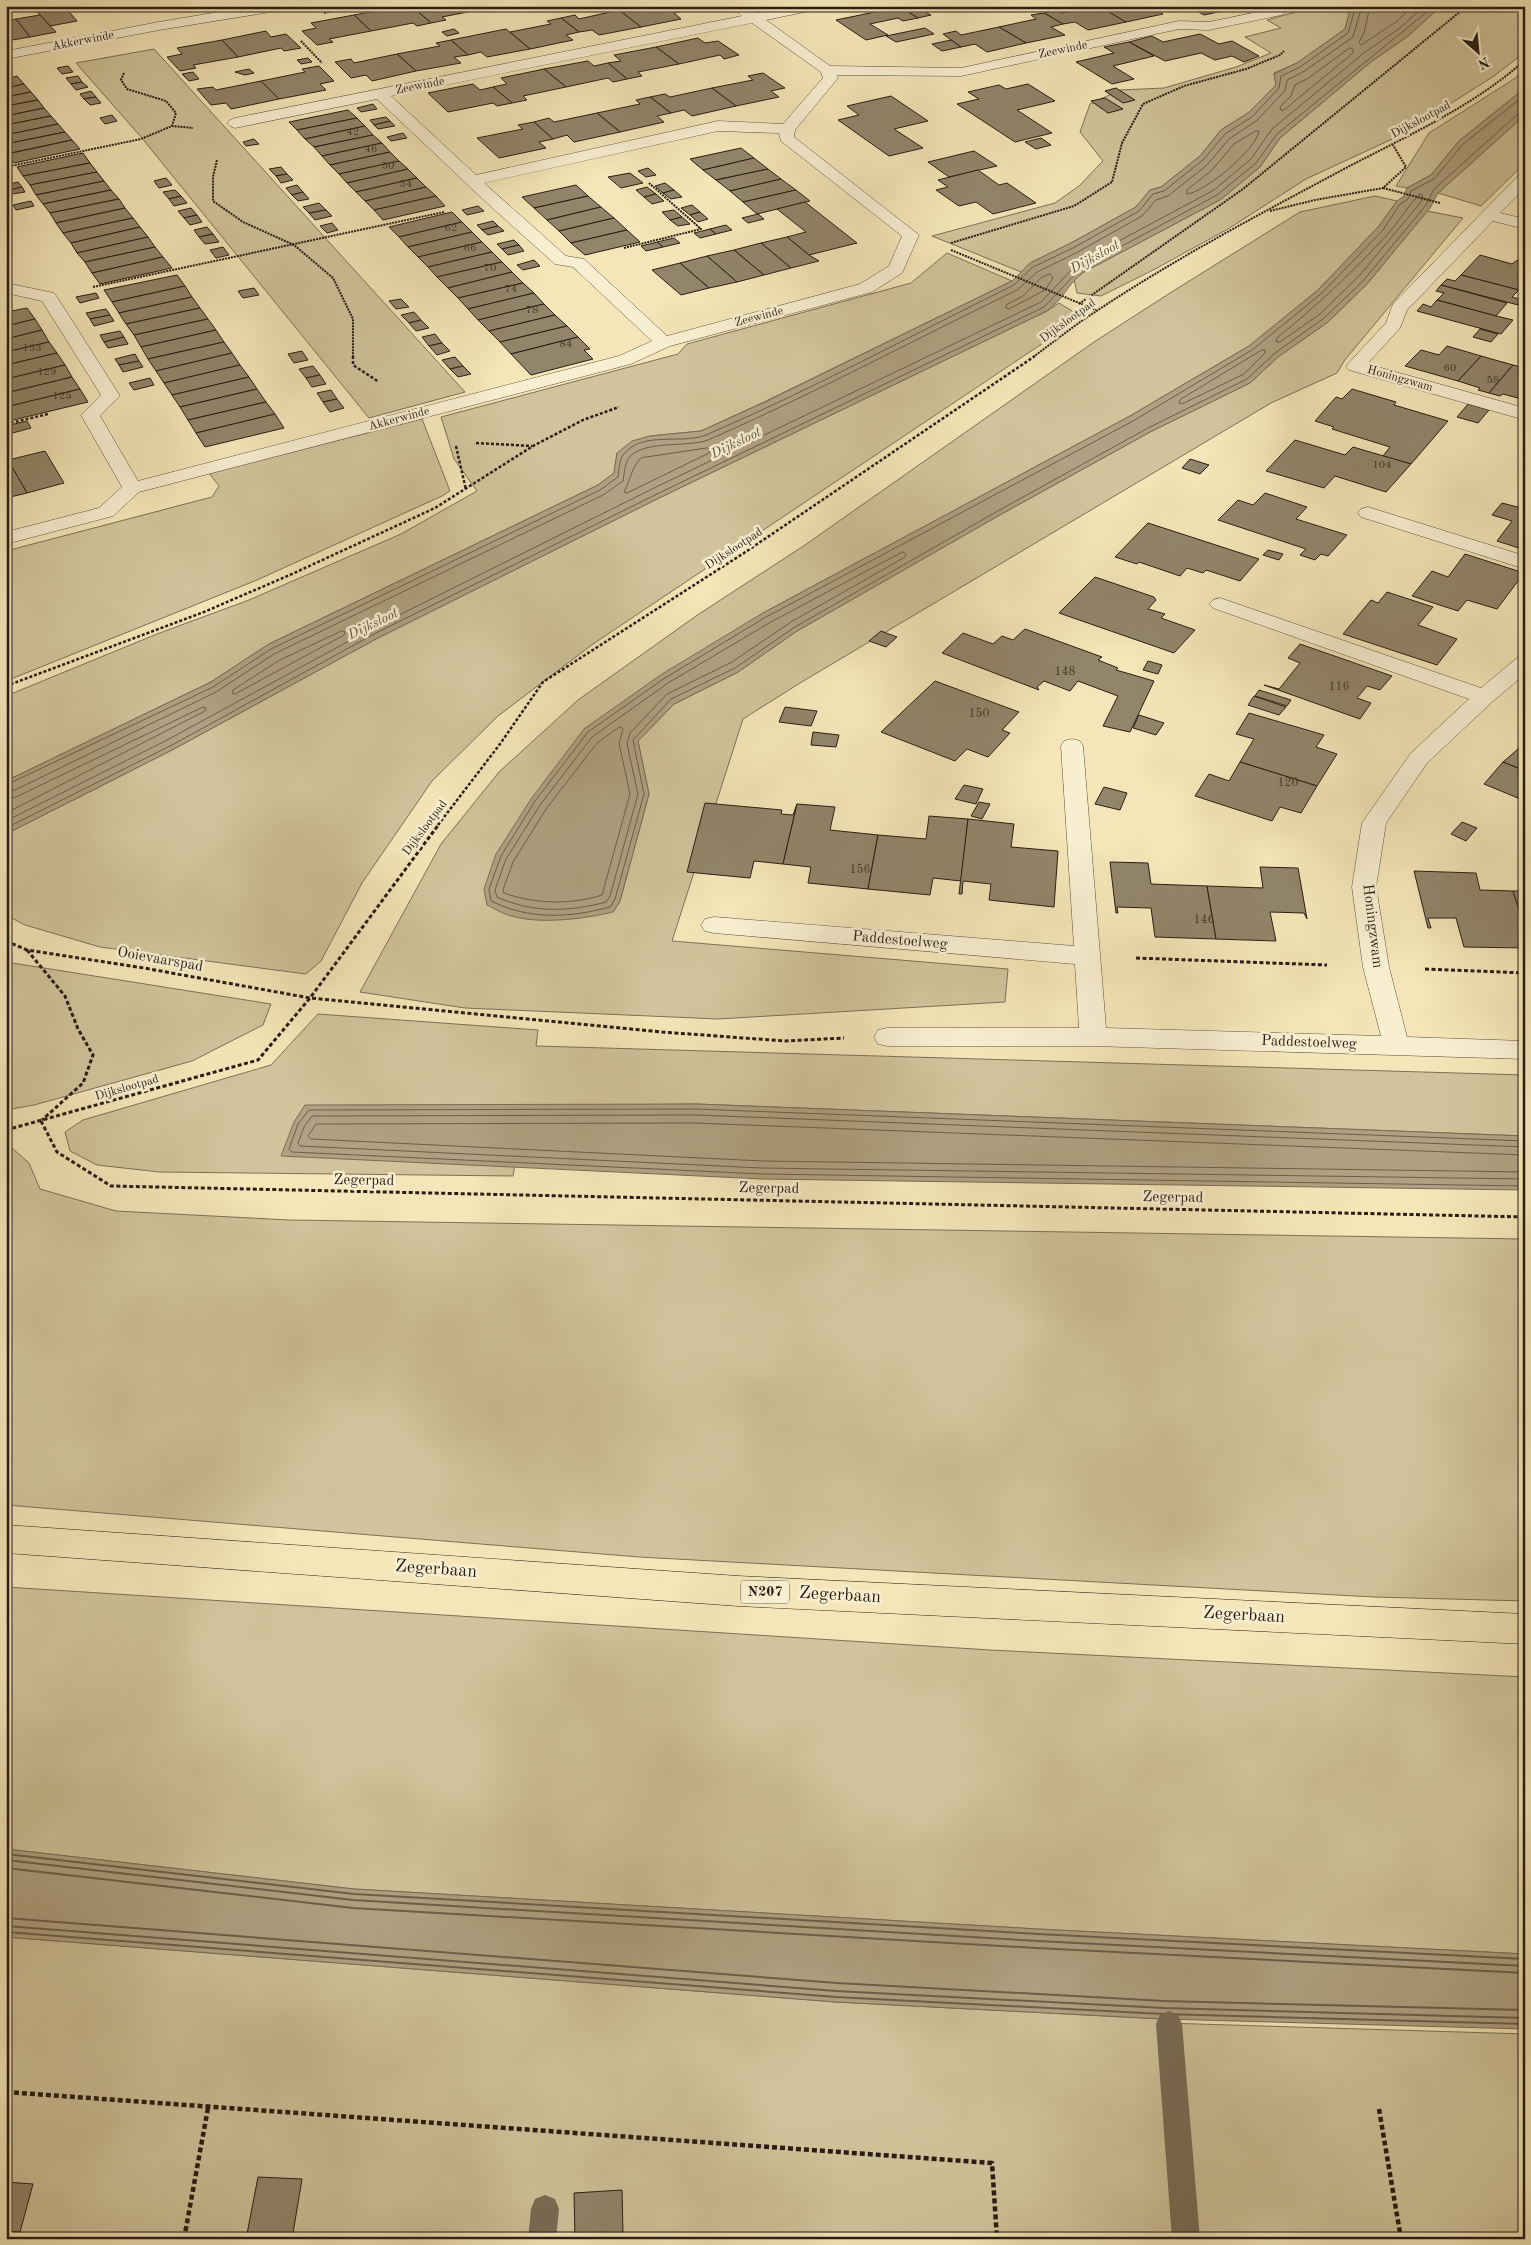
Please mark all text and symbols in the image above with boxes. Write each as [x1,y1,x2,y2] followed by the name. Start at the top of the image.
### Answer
[1454,28,1504,78] north arrow
[51,29,115,53] street label: Akkerwinde
[1037,39,1089,61] street label: Zeewinde
[1475,54,1491,71] text: N
[394,75,446,97] street label: Zeewinde
[1389,99,1453,141] street label: Dijkslootpad
[347,127,359,138] house number: 42
[365,144,377,155] house number: 46
[382,161,394,172] house number: 50
[400,179,412,190] house number: 54
[445,223,457,234] house number: 62
[1067,238,1123,278] water label: Dijksloot
[464,243,476,254] house number: 66
[484,263,496,274] house number: 70
[505,284,517,295] house number: 74
[1038,297,1098,345] street label: Dijkslootpad
[526,305,538,316] house number: 78
[733,305,785,329] street label: Zeewinde
[560,339,572,350] house number: 84
[22,343,42,354] house number: 133
[1444,363,1456,374] house number: 60
[1366,364,1435,394] street label: Honingzwam
[37,367,57,378] house number: 129
[1487,375,1499,386] house number: 58
[52,391,72,402] house number: 125
[367,405,431,433] street label: Akkerwinde
[708,425,764,462] water label: Dijksloot
[1372,460,1392,471] house number: 104
[703,526,765,572] street label: Dijkslootpad
[345,606,401,643] water label: Dijksloot
[1055,666,1075,678] house number: 148
[1329,681,1349,693] house number: 116
[969,707,989,720] house number: 150
[1278,777,1298,789] house number: 120
[400,798,450,858] street label: Dijkslootpad
[850,863,870,876] house number: 156
[1359,883,1385,969] street label: Honingzwam
[1194,914,1214,926] house number: 146
[852,929,948,953] street label: Paddestoelweg
[116,945,204,975] street label: Ooievaarspad
[1261,1034,1357,1052] street label: Paddestoelweg
[94,1073,160,1103] street label: Dijkslootpad
[333,1173,395,1189] street label: Zegerpad
[738,1181,800,1197] street label: Zegerpad
[1142,1190,1204,1206] street label: Zegerpad
[394,1557,478,1581] street label: Zegerbaan
[741,1580,789,1604] road number: N207
[799,1584,882,1606] street label: Zegerbaan
[1203,1604,1286,1626] street label: Zegerbaan

